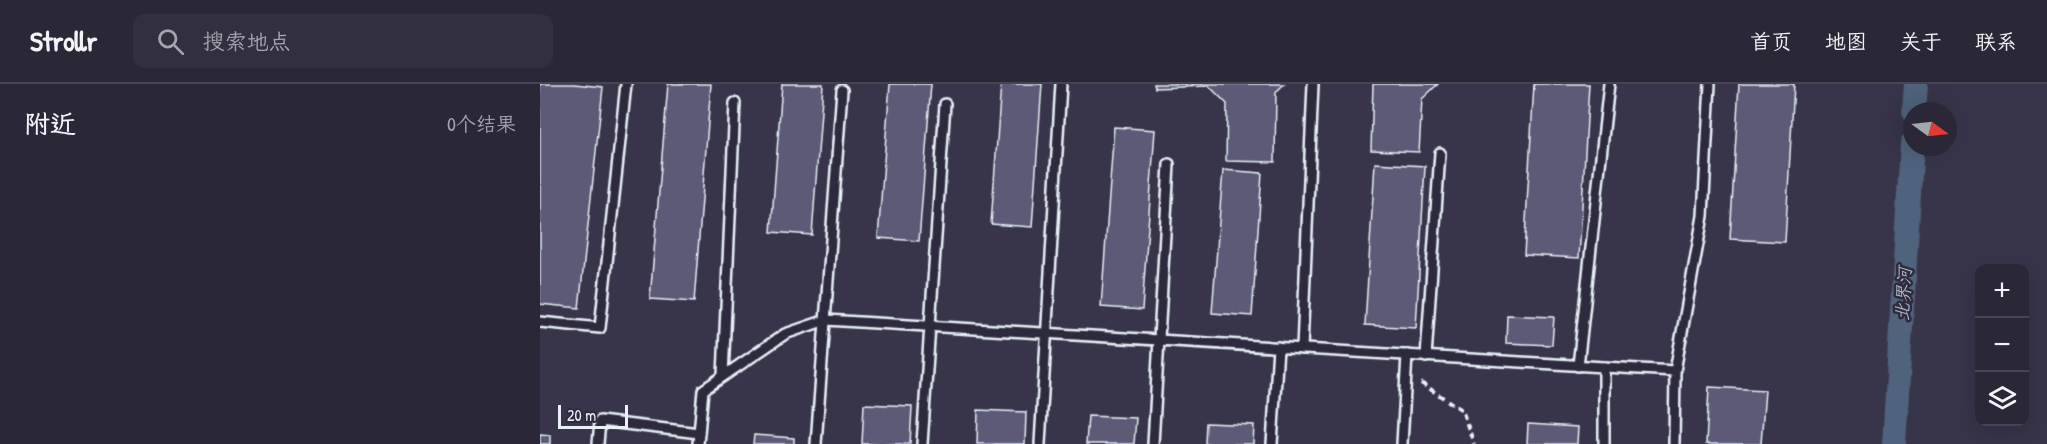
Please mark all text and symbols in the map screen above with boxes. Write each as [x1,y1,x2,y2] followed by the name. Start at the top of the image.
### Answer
[133,14,553,68] search box
[30,22,97,60] text: Strollr
[154,25,187,58] icon: search
[202,26,290,56] text: 搜索地点
[1750,27,1792,56] text: 首页
[1825,27,1867,56] text: 地图
[1900,27,1942,56] text: 关于
[1975,27,2017,56] text: 联系
[1903,102,1957,156] north arrow
[24,106,76,141] text: 附近
[447,110,516,137] text: 0个结果
[1889,263,1917,322] water label: 北界河
[1975,264,2029,426] map controls
[1975,264,2029,318] button: +
[1975,318,2029,372] button: −
[1975,372,2029,426] button: layers
[558,402,628,430] scale bar
[567,404,596,426] text: 20 m

